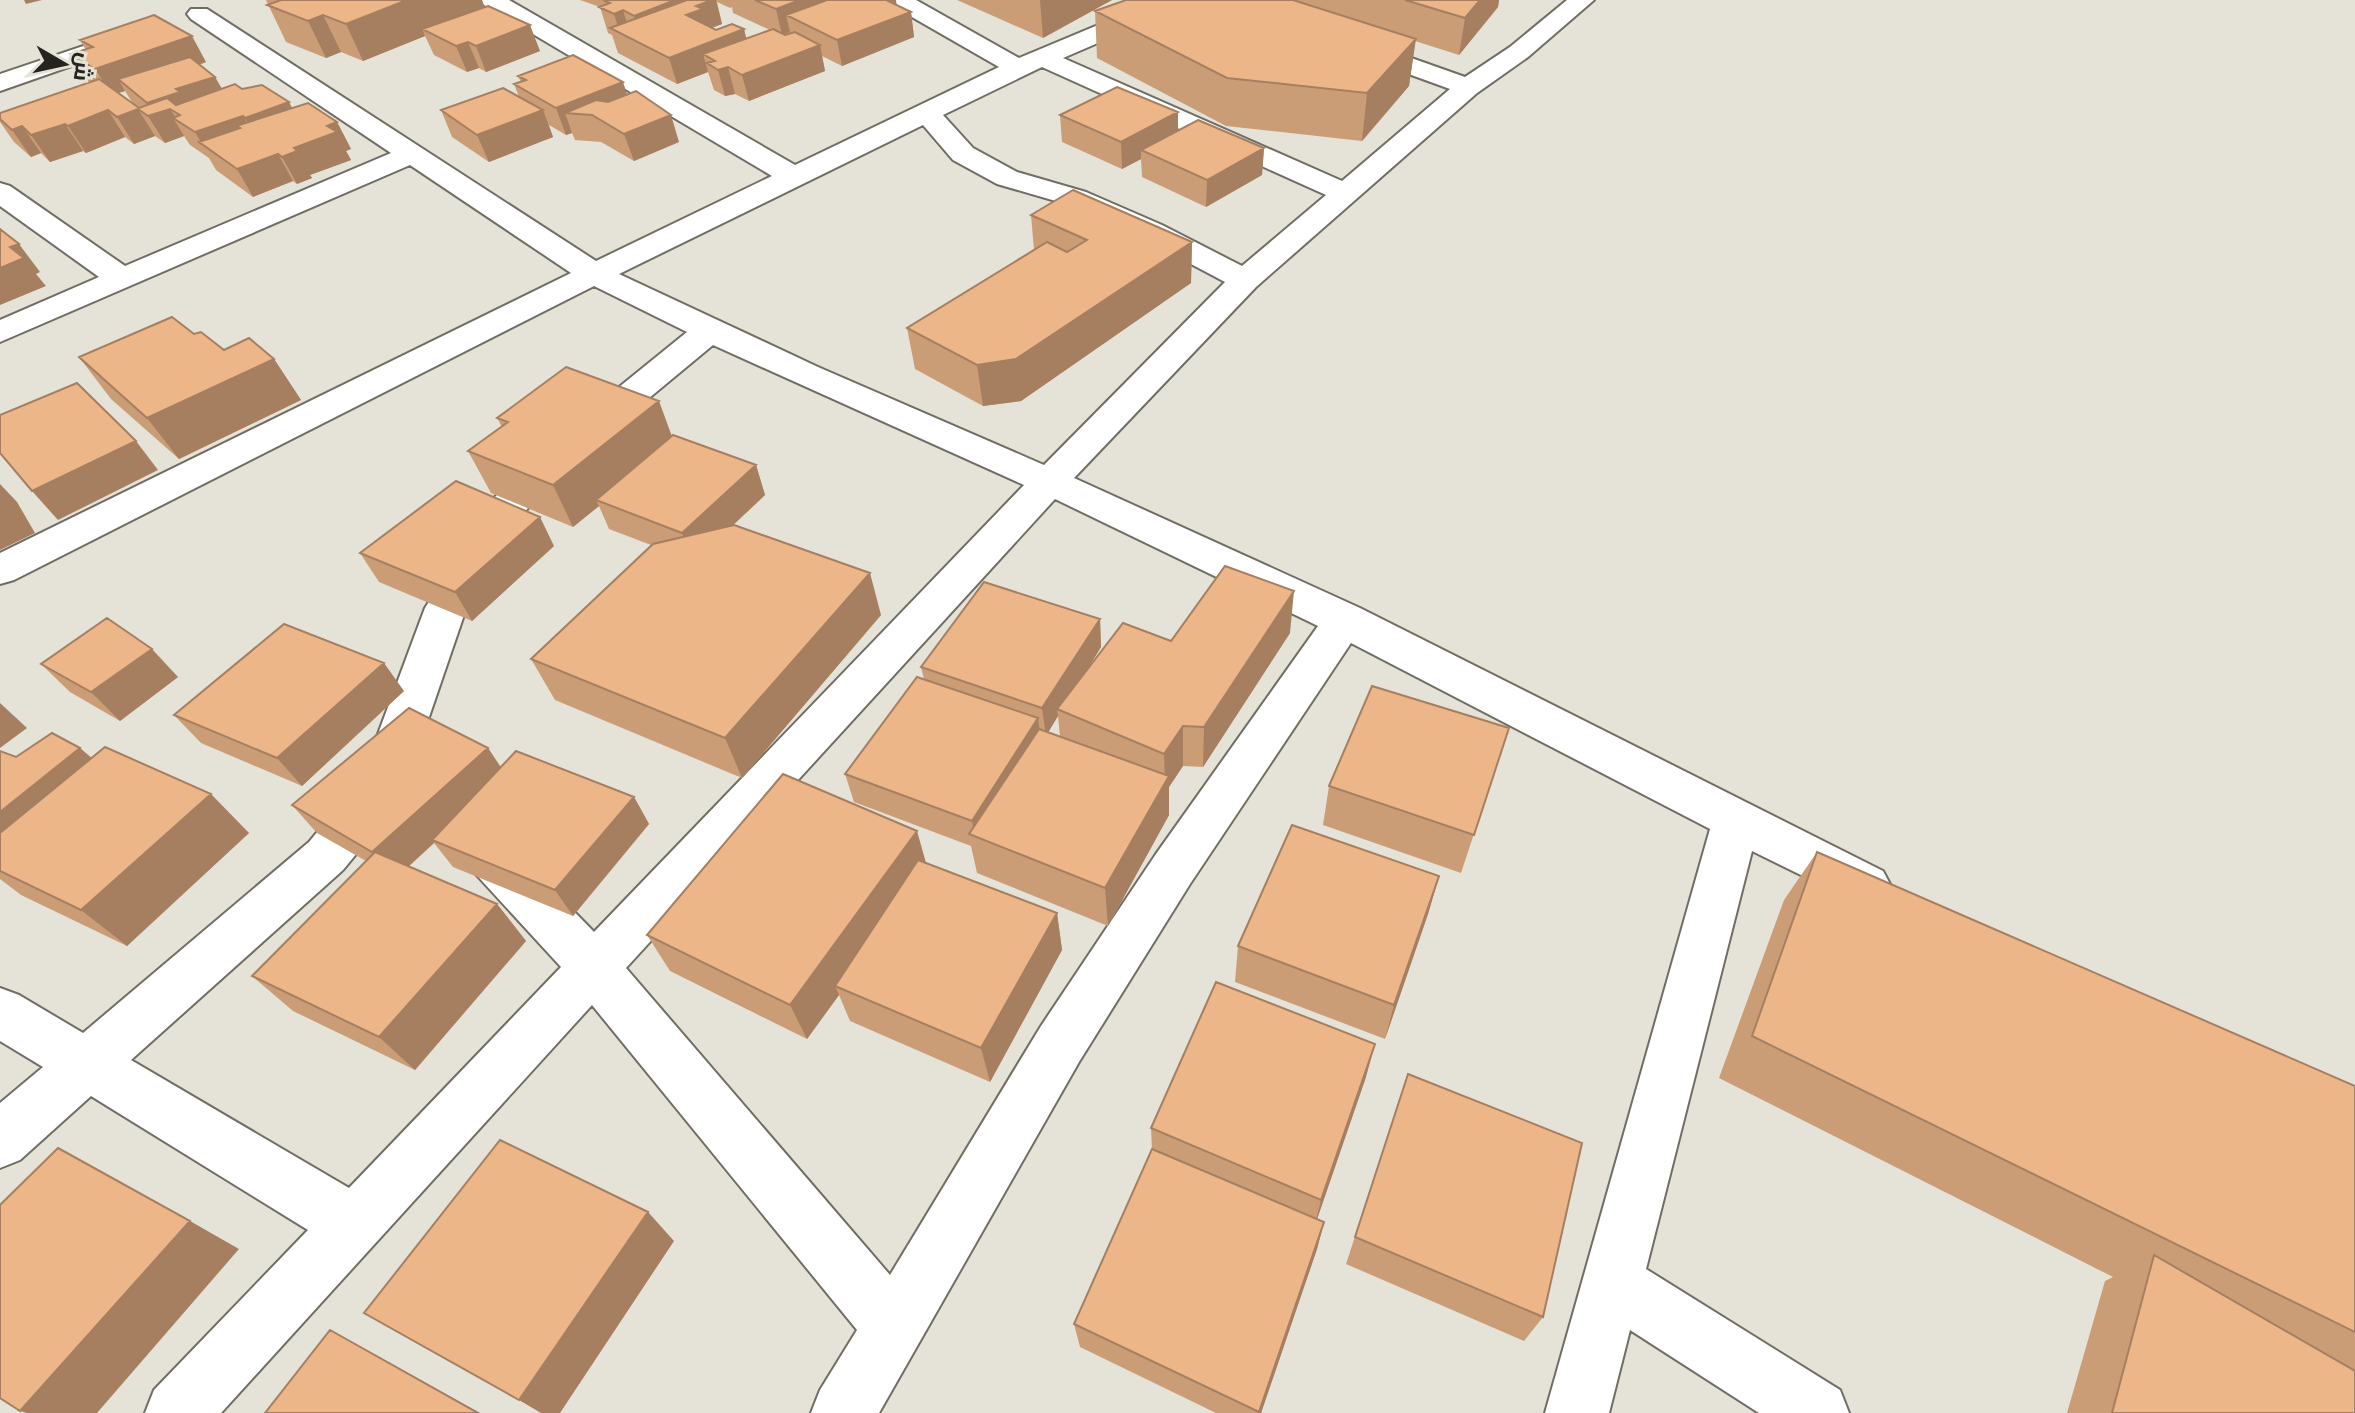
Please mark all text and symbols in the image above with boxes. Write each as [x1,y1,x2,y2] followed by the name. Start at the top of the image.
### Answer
[24,24,104,104] north arrow
[68,51,99,83] text: ش

